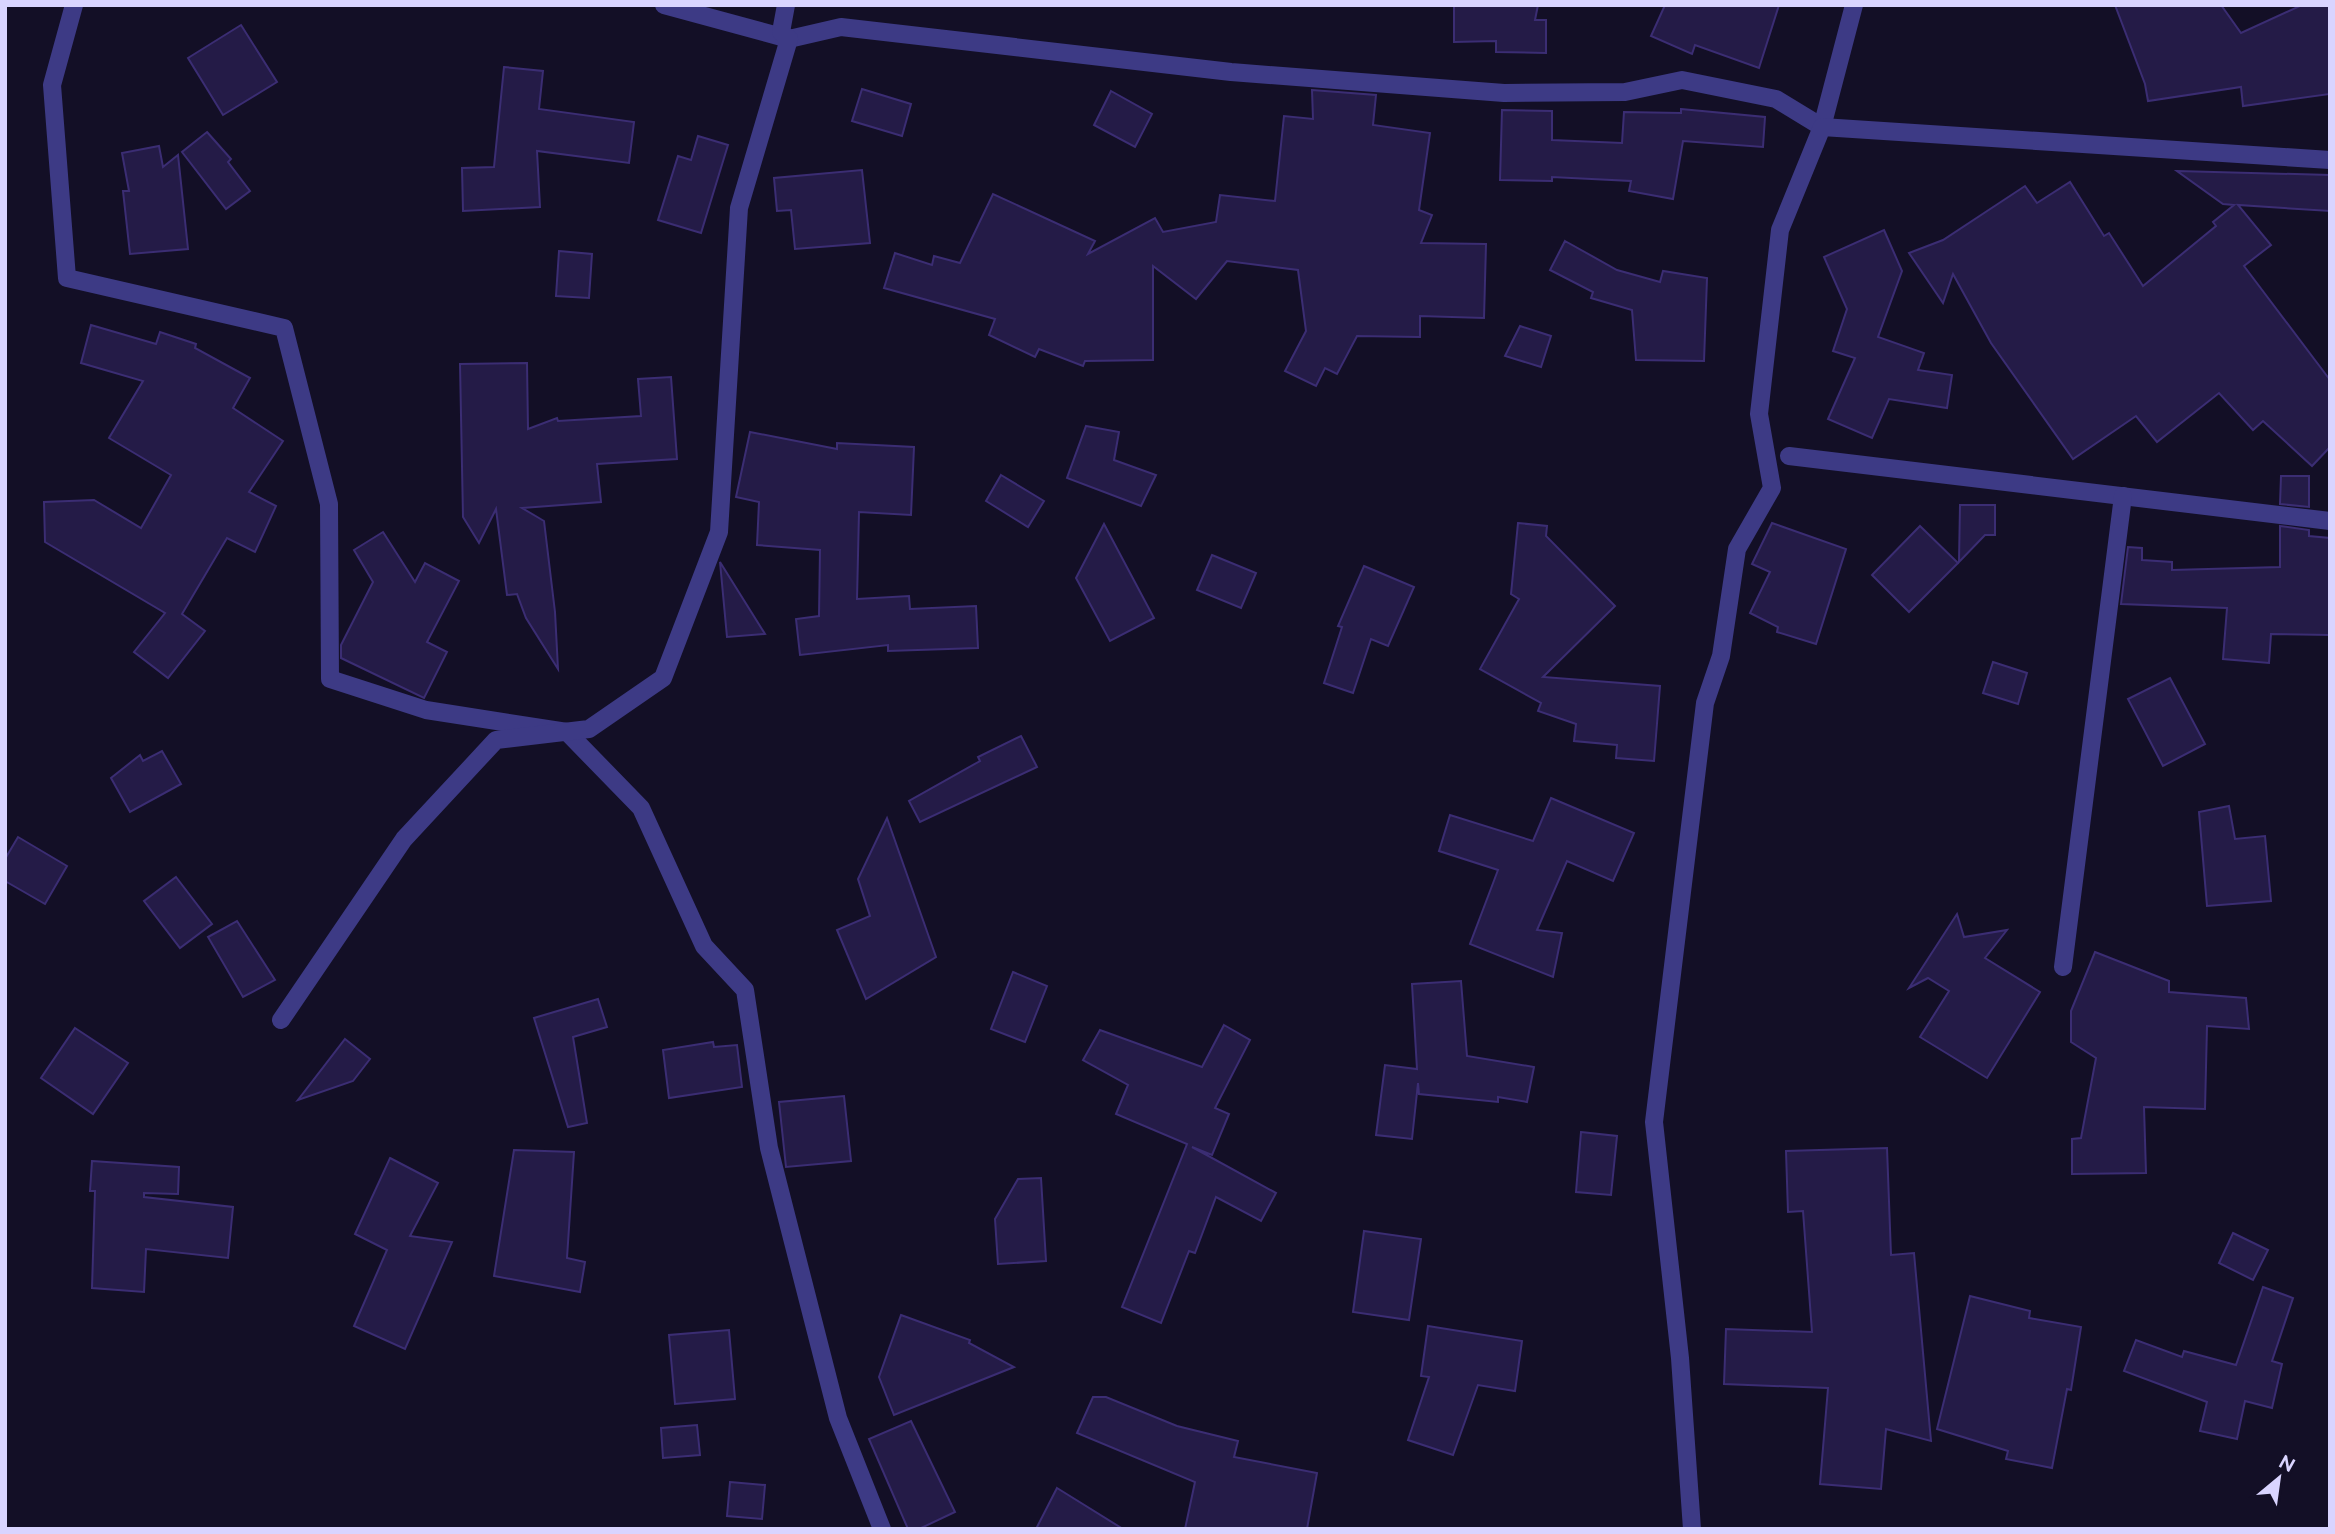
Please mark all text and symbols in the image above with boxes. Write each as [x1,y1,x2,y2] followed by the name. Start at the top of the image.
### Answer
[2244,1443,2314,1513] north arrow
[2276,1450,2299,1476] text: N

